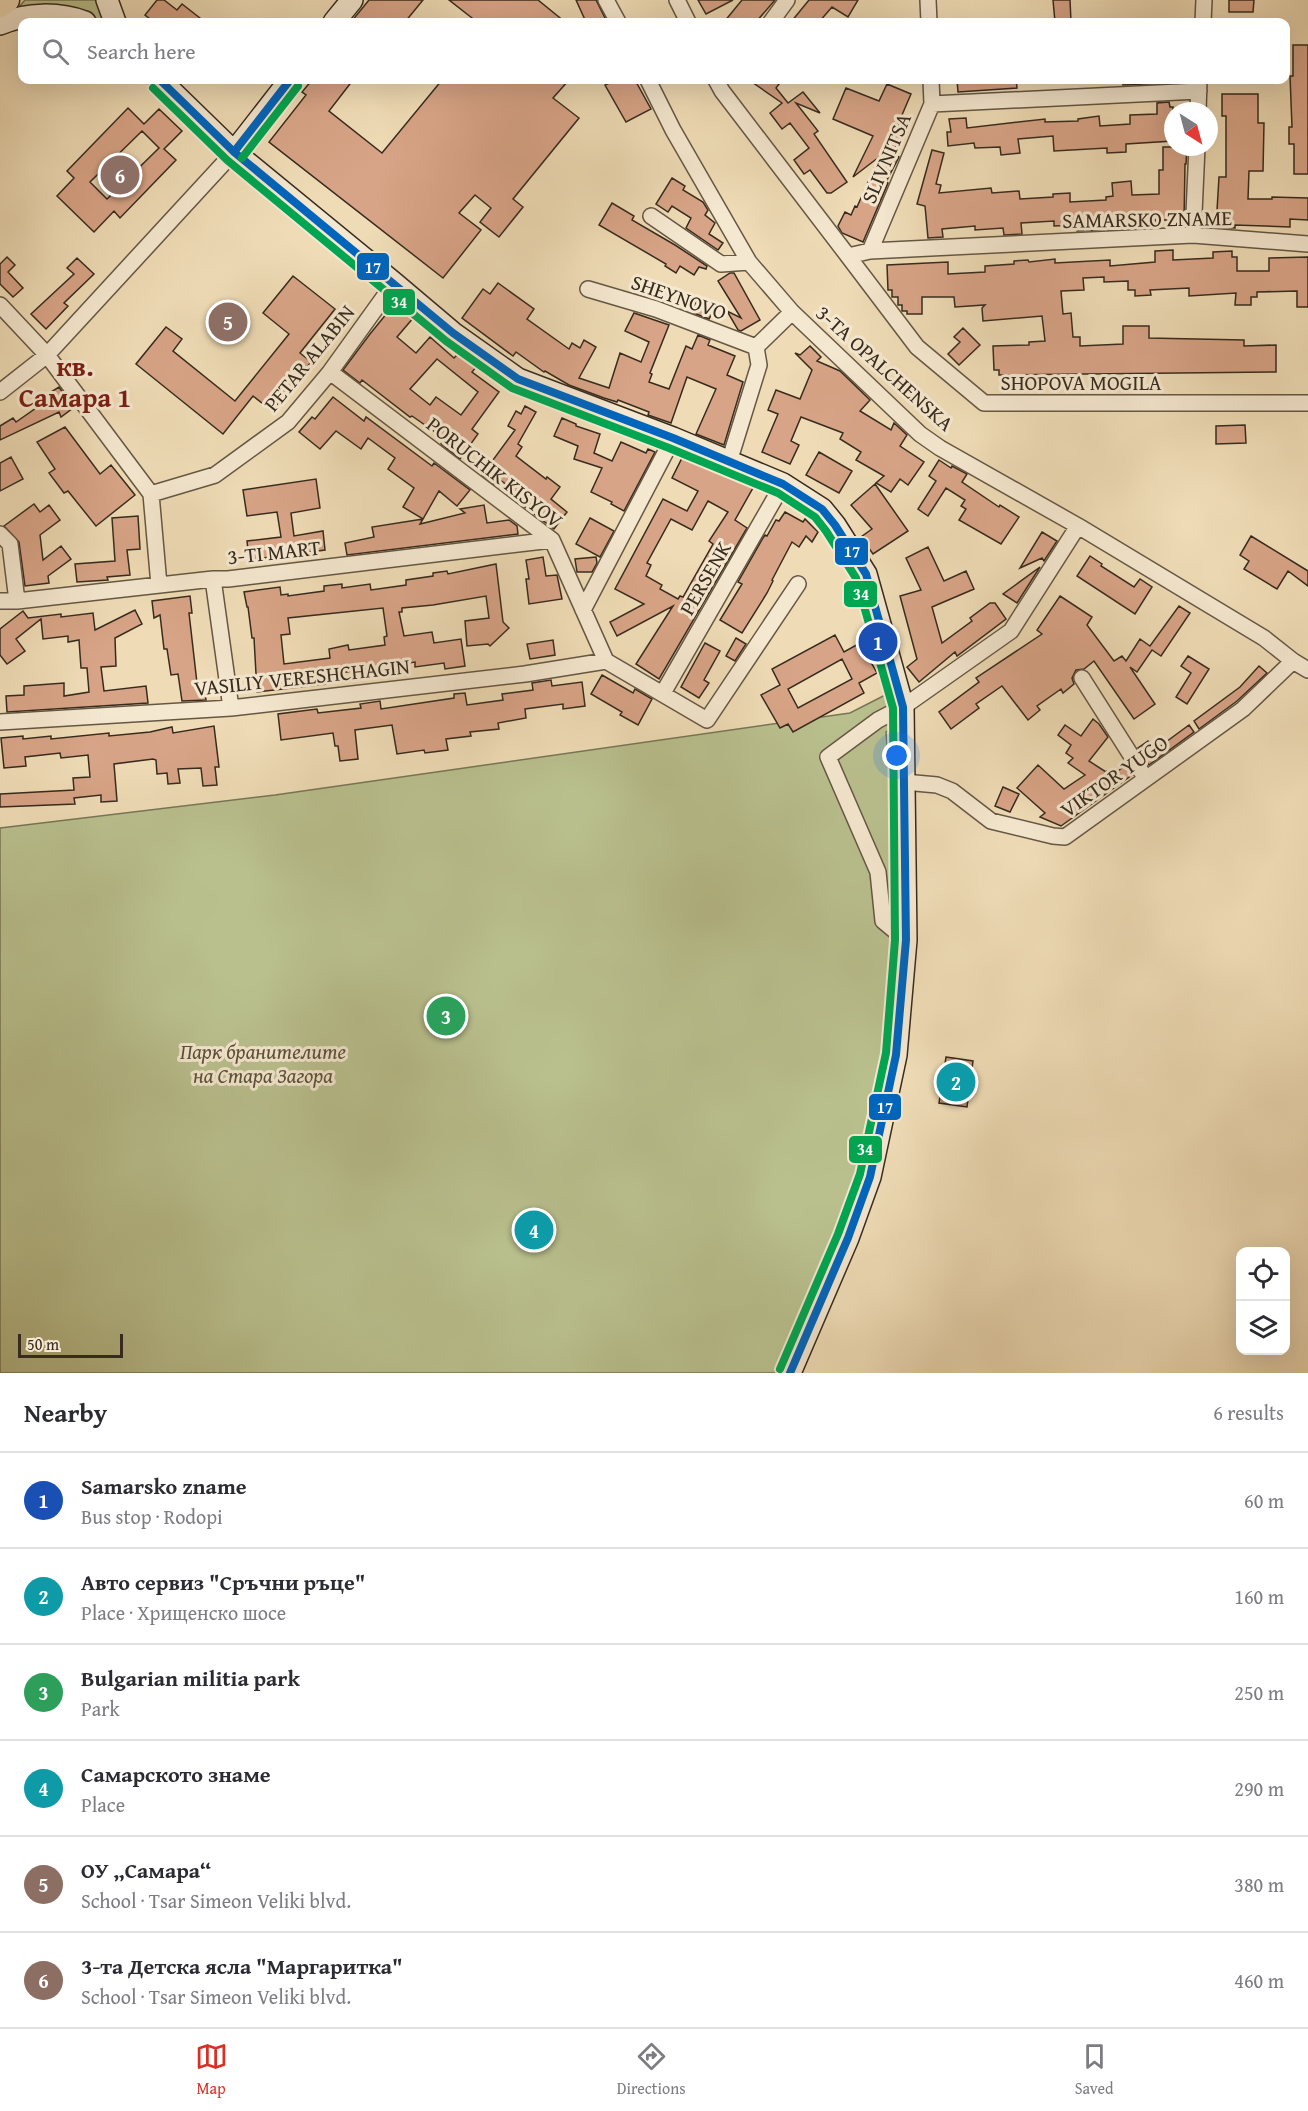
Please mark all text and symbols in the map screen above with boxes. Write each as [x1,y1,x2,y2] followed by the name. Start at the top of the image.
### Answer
[18,18,1290,84] search box
[39,35,72,68] icon: search
[87,35,196,67] text: Search here
[1164,102,1218,156] north arrow
[853,108,919,208] street label: SLIVNITSA
[100,152,140,198] pin: 6
[1062,202,1233,236] street label: SAMARSKO ZNAME
[356,252,390,281] line badge: 17
[365,255,381,279] text: 17
[627,266,731,328] street label: SHEYNOVO
[382,288,416,316] line badge: 34
[391,290,407,314] text: 34
[256,298,362,418] street label: PETAR ALABIN
[809,298,961,439] street label: 3-TA OPALCHENSKA
[208,300,248,344] pin: 5
[19,346,131,417] district label: кв. Самара 1
[1000,367,1162,398] street label: SHOPOVA MOGILA
[420,409,570,535] street label: PORUCHIK KISYOV
[226,532,322,572] street label: 3-TI MART
[671,535,739,621] street label: PERSENK
[834,537,869,566] line badge: 17
[844,539,860,563] text: 17
[843,580,878,608] line badge: 34
[853,582,869,606] text: 34
[858,620,898,664] pin: 1
[193,650,412,704] street label: VASILIY VERESHCHAGIN
[1054,727,1174,825] street label: VIKTOR YUGO
[882,741,911,770] your location
[426,994,466,1038] pin: 3
[180,1036,346,1091] park label: Парк бранителите на Стара Загора
[936,1060,976,1104] pin: 2
[868,1093,902,1121] line badge: 17
[877,1095,893,1119] text: 17
[848,1135,883,1164] line badge: 34
[857,1137,873,1161] text: 34
[514,1208,554,1252] pin: 4
[1236,1247,1290,1355] map controls
[1236,1247,1290,1301] button: locate
[1236,1301,1290,1355] button: layers
[18,1331,123,1358] scale bar
[27,1332,59,1356] text: 50 m
[24,1393,107,1432] text: Nearby
[1213,1398,1284,1427] text: 6 results
[81,1470,247,1502] text: Samarsko zname
[38,1486,49,1515] text: 1
[1244,1486,1284,1515] text: 60 m
[81,1502,223,1531] text: Bus stop · Rodopi
[81,1566,365,1598] text: Авто сервиз "Сръчни ръце"
[38,1582,49,1611] text: 2
[1234,1582,1284,1611] text: 160 m
[81,1598,286,1627] text: Place · Хрищенско шосе
[81,1662,300,1694] text: Bulgarian militia park
[38,1678,49,1707] text: 3
[1234,1678,1284,1707] text: 250 m
[81,1694,120,1723] text: Park
[81,1758,271,1790] text: Самарското знаме
[38,1774,49,1803] text: 4
[1234,1774,1284,1803] text: 290 m
[81,1790,125,1819] text: Place
[81,1854,211,1886] text: ОУ „Самара“
[38,1870,49,1899] text: 5
[1234,1870,1284,1899] text: 380 m
[81,1886,351,1915] text: School · Tsar Simeon Veliki blvd.
[81,1950,403,1982] text: 3-та Детска ясла "Маргаритка"
[38,1966,49,1995] text: 6
[1234,1966,1284,1995] text: 460 m
[81,1982,351,2011] text: School · Tsar Simeon Veliki blvd.
[195,2040,228,2100] tab: Map
[617,2040,686,2100] tab: Directions
[1075,2040,1113,2100] tab: Saved

